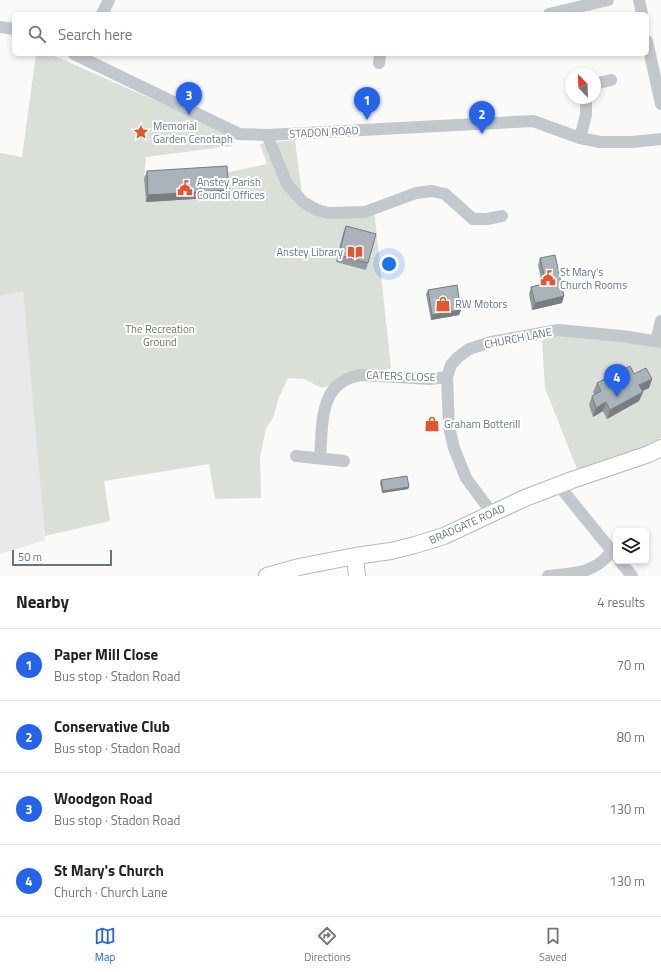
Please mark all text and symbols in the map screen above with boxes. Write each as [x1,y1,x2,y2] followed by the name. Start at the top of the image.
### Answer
[12,12,649,56] search box
[26,23,48,45] icon: search
[58,23,132,46] text: Search here
[565,68,601,104] north arrow
[176,82,202,115] pin: 3
[354,87,380,120] pin: 1
[469,101,495,134] pin: 2
[153,118,233,147] place label: Memorial Garden Cenotaph
[289,122,359,142] street label: STADON ROAD
[132,123,150,141] place icon: Memorial Garden Cenotaph
[197,174,265,203] place label: Anstey Parish Council Offices
[176,179,194,197] public building icon: Anstey Parish Council Offices
[346,243,364,261] library icon: Anstey Library
[276,244,344,260] place label: Anstey Library
[379,254,399,274] your location
[560,264,627,293] place label: St Mary's Church Rooms
[539,269,557,287] public building icon: St Mary's Church Rooms
[434,295,452,313] shop icon: RW Motors
[455,296,507,312] place label: RW Motors
[125,321,195,350] park label: The Recreation Ground
[483,324,553,352] street label: CHURCH LANE
[604,364,630,397] pin: 4
[366,367,436,385] street label: CATERS CLOSE
[423,415,441,433] shop icon: Graham Botterill
[444,416,520,432] place label: Graham Botterill
[426,500,508,548] street label: BRADGATE ROAD
[613,528,649,564] map controls
[613,528,649,564] button: layers
[12,548,112,567] scale bar
[18,549,42,565] text: 50 m
[16,589,69,615] text: Nearby
[597,592,645,612] text: 4 results
[54,643,158,666] text: Paper Mill Close
[25,655,33,675] text: 1
[617,655,645,675] text: 70 m
[54,666,180,686] text: Bus stop · Stadon Road
[54,715,170,738] text: Conservative Club
[25,727,33,747] text: 2
[617,727,645,747] text: 80 m
[54,738,180,758] text: Bus stop · Stadon Road
[54,787,153,810] text: Woodgon Road
[25,799,33,819] text: 3
[609,799,645,819] text: 130 m
[54,810,180,830] text: Bus stop · Stadon Road
[54,859,164,882] text: St Mary's Church
[25,871,33,891] text: 4
[609,871,645,891] text: 130 m
[54,882,168,902] text: Church · Church Lane
[94,925,116,965] tab: Map
[304,925,351,965] tab: Directions
[539,925,567,965] tab: Saved

